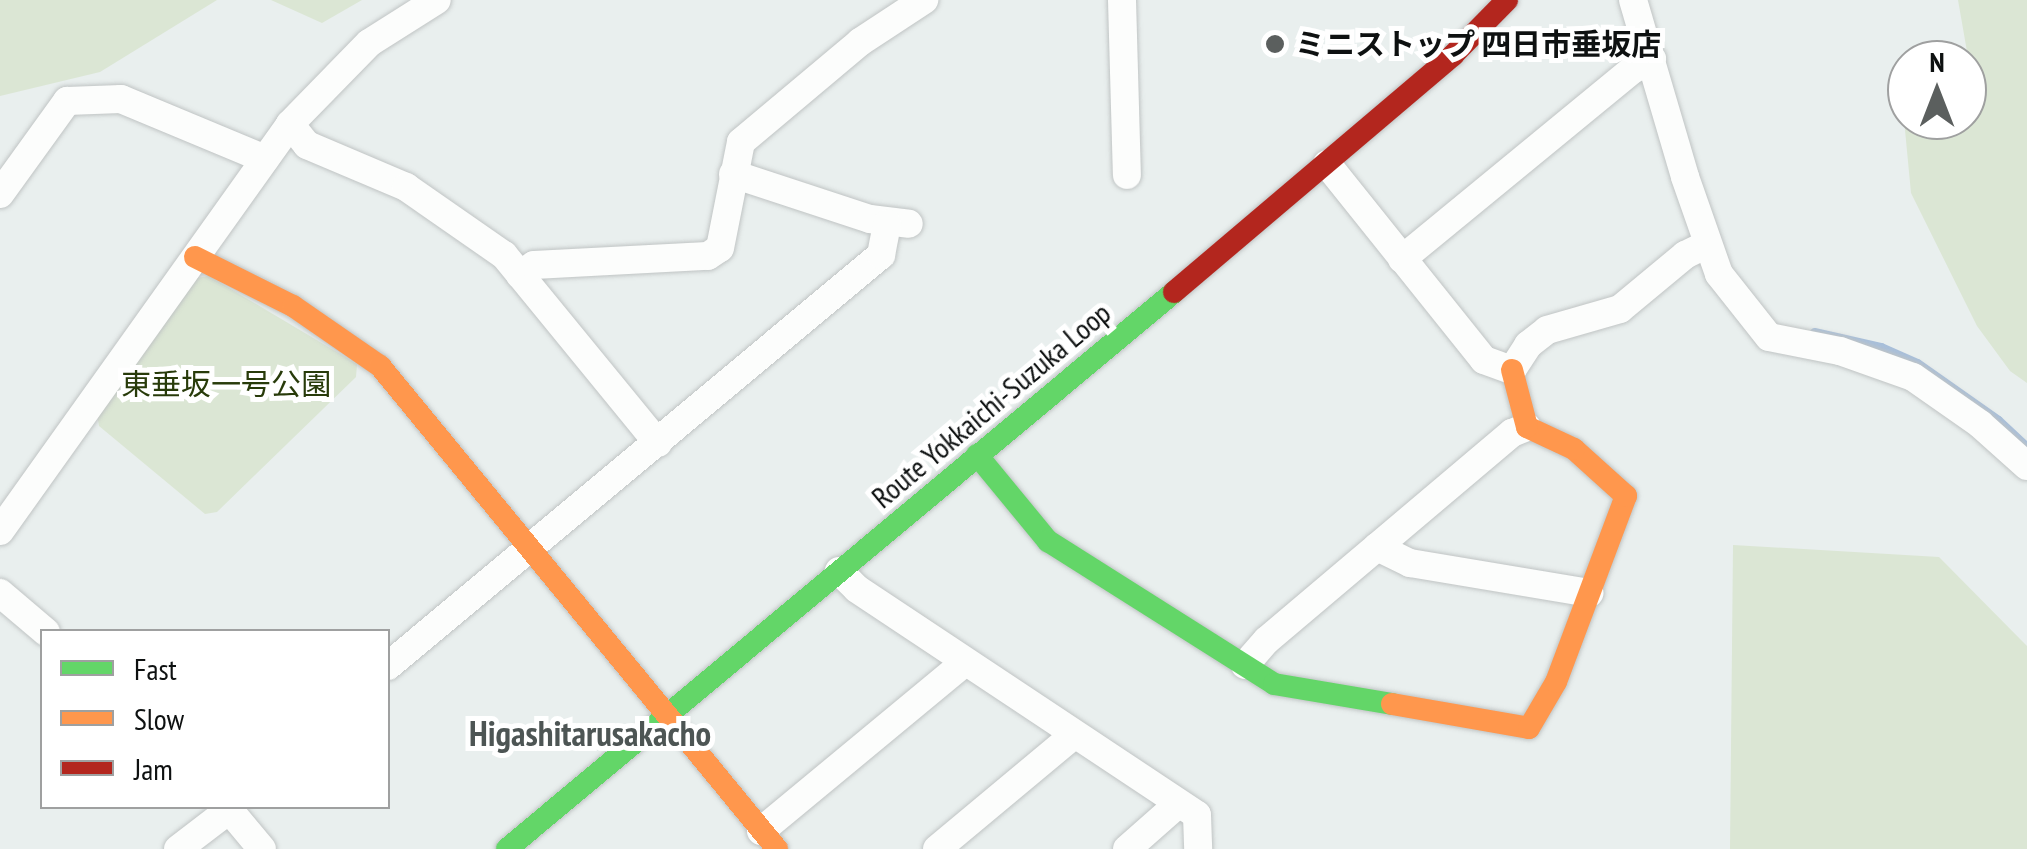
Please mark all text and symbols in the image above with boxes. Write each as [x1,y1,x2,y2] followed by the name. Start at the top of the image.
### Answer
[1295,26,1661,62] place label: ミニストップ 四日市垂坂店
[1264,33,1286,55] marker: ミニストップ 四日市垂坂店
[1887,40,1987,140] north arrow
[1929,43,1945,80] text: N
[864,294,1118,516] street label: Route Yokkaichi-Suzuka Loop
[121,366,331,402] park label: 東垂坂一号公園
[40,629,390,809] legend
[134,649,177,688] text: Fast
[134,699,184,738] text: Slow
[469,712,711,754] district label: Higashitarusakacho
[134,749,173,788] text: Jam

